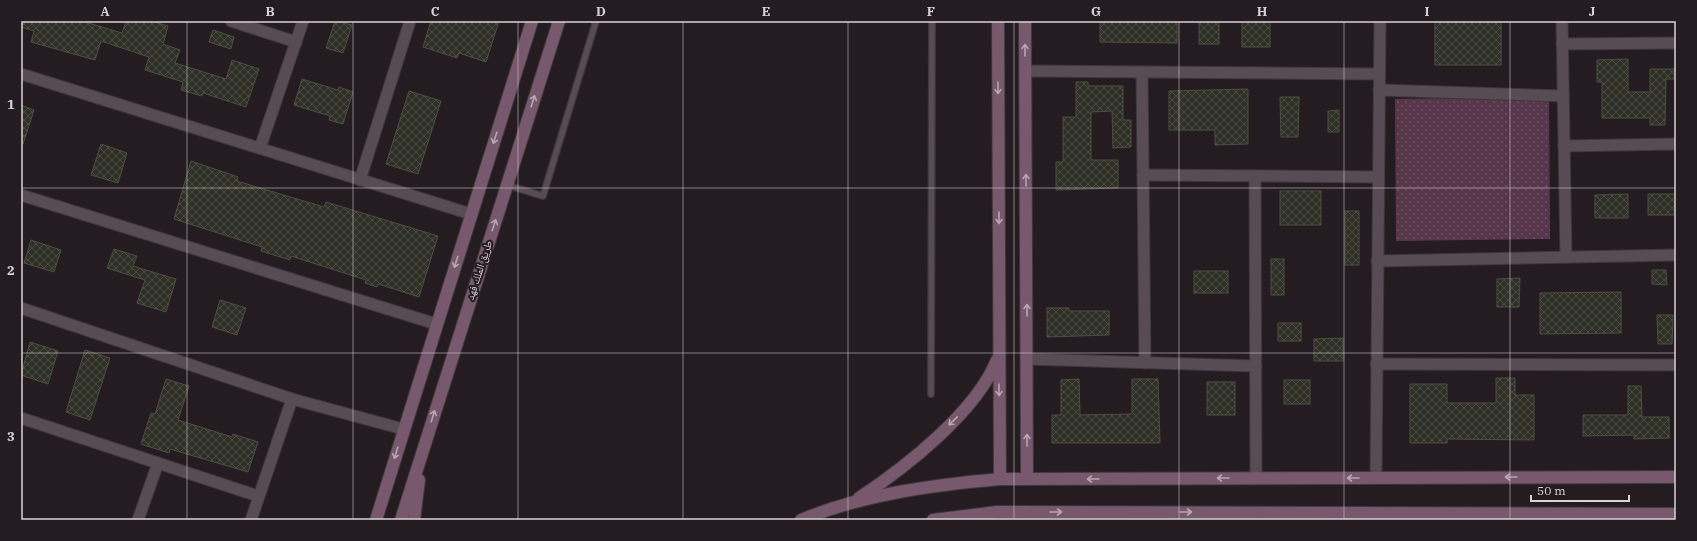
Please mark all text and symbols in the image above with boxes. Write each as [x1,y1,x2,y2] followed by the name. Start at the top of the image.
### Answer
[100,3,110,20] text: A
[265,3,275,20] text: B
[431,3,440,20] text: C
[596,3,606,20] text: D
[762,3,770,20] text: E
[927,3,935,20] text: F
[1091,3,1101,20] text: G
[1257,3,1268,20] text: H
[1425,3,1430,20] text: I
[1589,3,1596,20] text: J
[1021,44,1029,57] one-way arrow
[994,81,1002,94] one-way arrow
[530,95,537,108] one-way arrow
[7,96,15,113] text: 1
[491,132,498,145] one-way arrow
[1022,174,1030,187] one-way arrow
[995,211,1003,224] one-way arrow
[490,220,498,232] one-way arrow
[463,238,495,302] street label: طريق الملك فهد
[452,256,459,269] one-way arrow
[7,262,15,279] text: 2
[1023,304,1031,317] one-way arrow
[995,383,1003,396] one-way arrow
[430,409,437,422] one-way arrow
[948,416,958,425] one-way arrow
[7,428,15,445] text: 3
[1023,434,1031,447] one-way arrow
[392,446,399,459] one-way arrow
[1505,473,1518,481] one-way arrow
[1217,474,1230,482] one-way arrow
[1347,474,1360,482] one-way arrow
[1087,475,1100,483] one-way arrow
[1531,477,1629,503] scale bar
[1537,483,1566,498] text: 50 m
[1049,508,1062,516] one-way arrow
[1179,509,1192,516] one-way arrow

